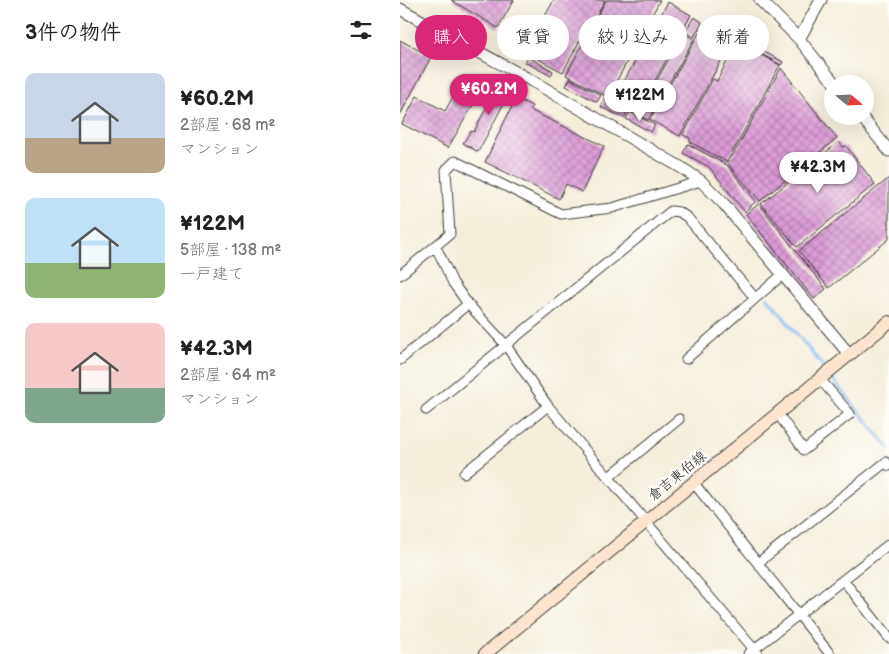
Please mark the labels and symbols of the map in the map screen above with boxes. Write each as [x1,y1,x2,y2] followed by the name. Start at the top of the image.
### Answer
[448,74,530,116] pin: ¥60.2M
[824,75,874,125] north arrow
[605,80,675,122] pin: ¥122M
[777,152,859,194] pin: ¥42.3M
[644,447,710,505] street label: 倉吉東伯線

